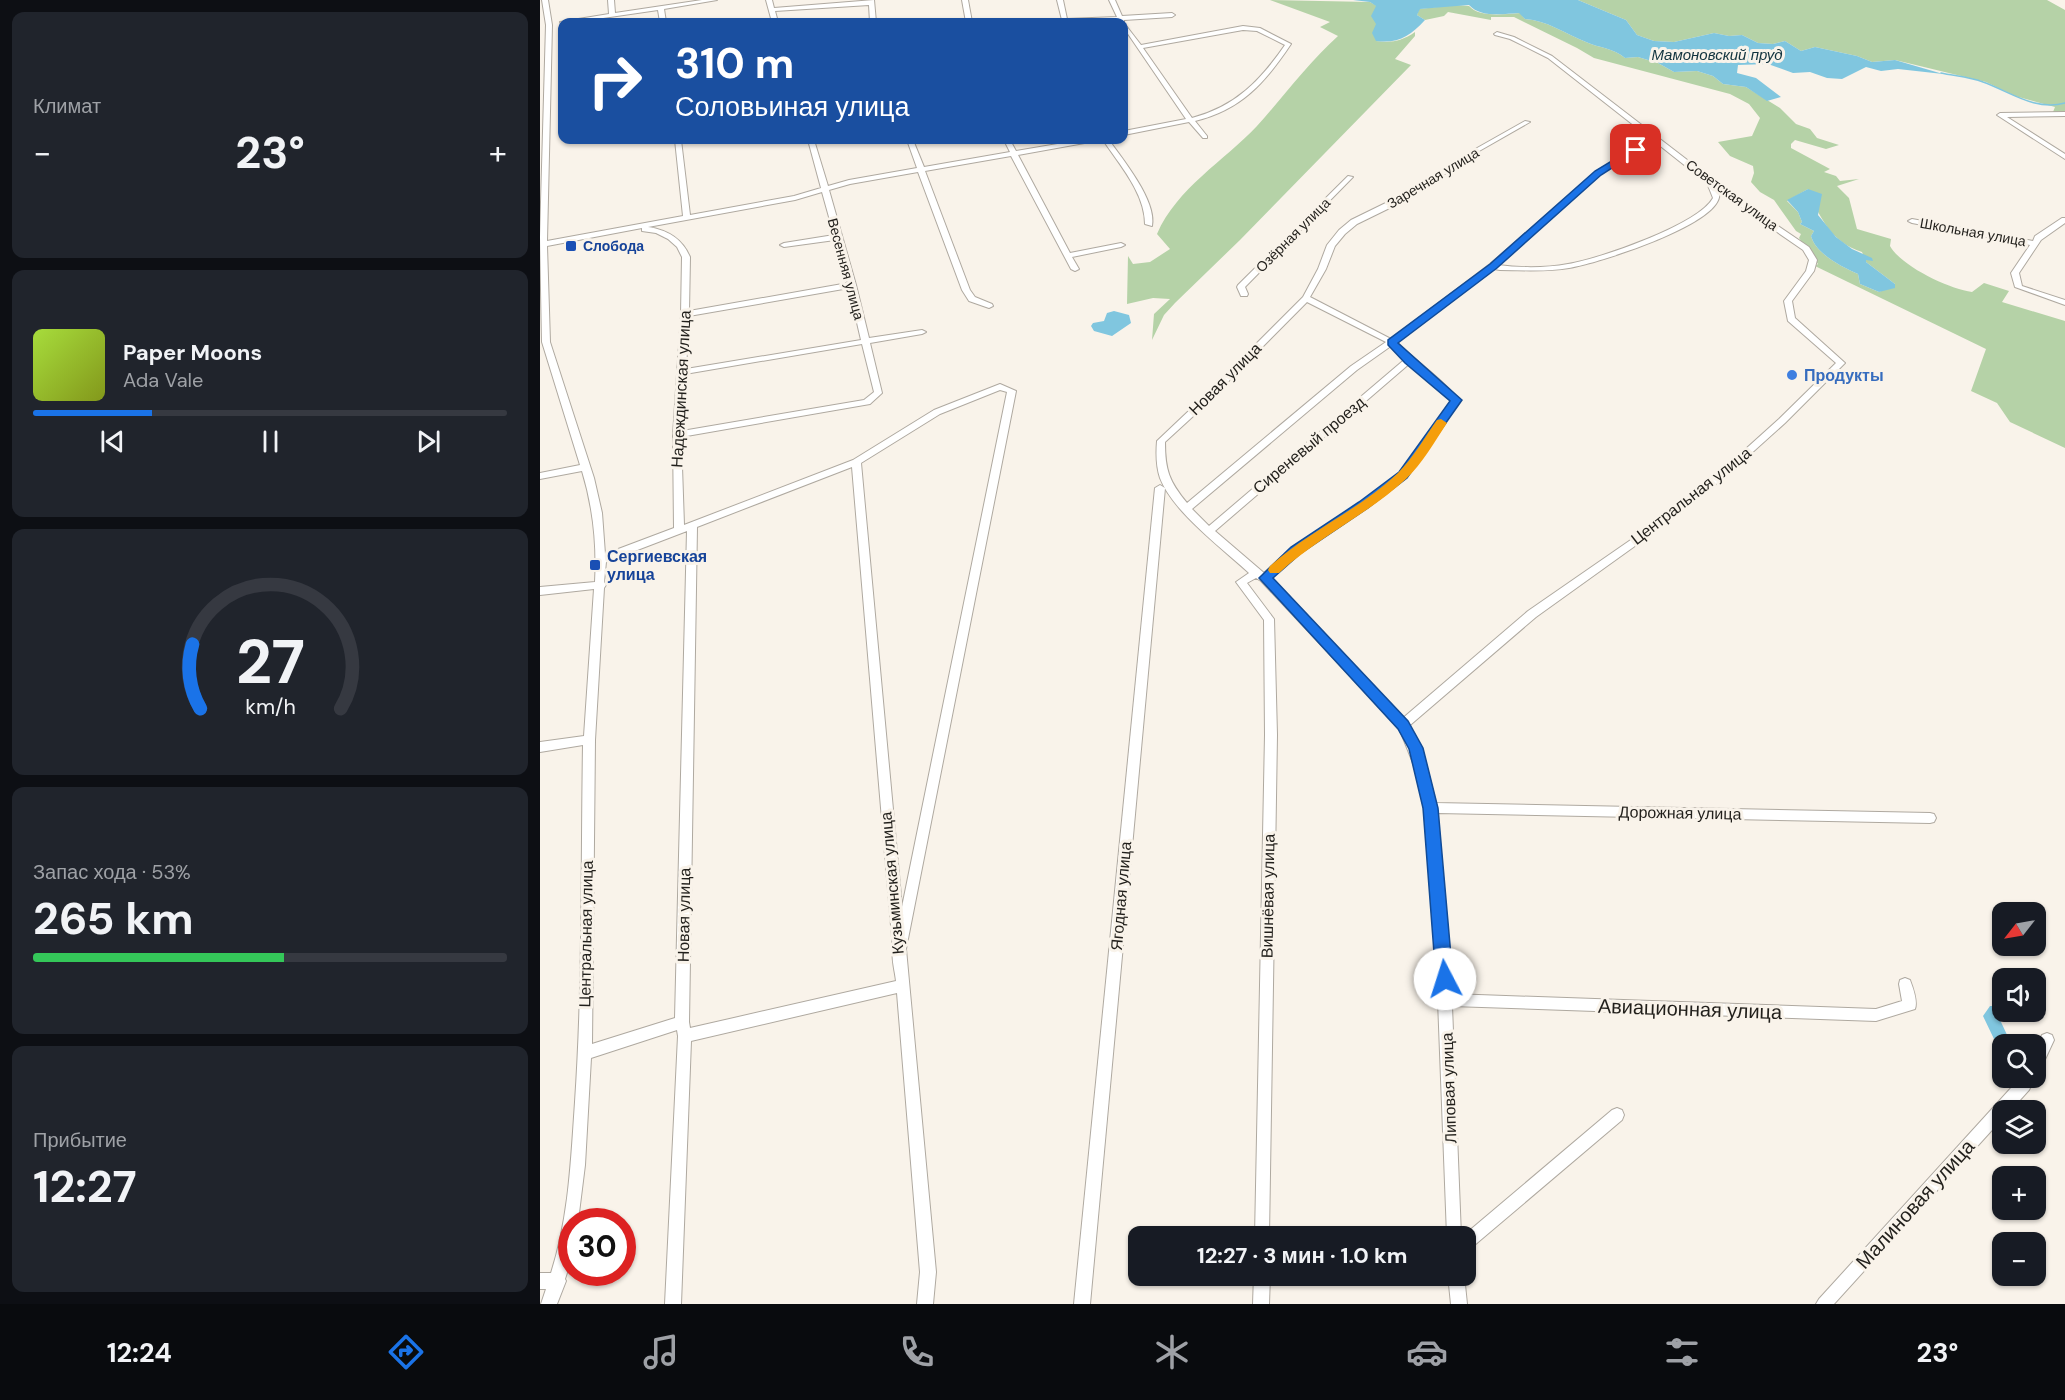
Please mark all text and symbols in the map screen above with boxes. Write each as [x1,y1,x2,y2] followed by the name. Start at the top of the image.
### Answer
[675,36,794,91] text: 310 m
[576,42,654,120] icon: right
[1651,45,1783,65] water label: Мамоновский пруд
[675,89,909,124] text: Соловьиная улица
[33,93,101,119] text: Климат
[235,123,305,182] text: 23°
[1610,124,1661,175] pin
[33,131,51,174] text: −
[489,131,507,174] text: +
[1619,133,1652,166] icon: arrive
[1384,143,1482,212] street label: Заречная улица
[1682,155,1782,235] street label: Советская улица
[1252,194,1334,276] street label: Озёрная улица
[1919,214,2028,250] street label: Школьная улица
[824,216,868,322] street label: Весенняя улица
[583,237,644,255] place label: Слобода
[564,239,578,253] marker: Слобода
[666,310,696,468] street label: Надеждинская улица
[123,338,262,367] text: Paper Moons
[1184,338,1266,420] street label: Новая улица
[1804,365,1884,386] place label: Продукты
[123,367,203,393] text: Ada Vale
[1785,368,1799,382] marker: Продукты
[1248,391,1370,498] street label: Сиреневый проезд
[96,425,129,458] icon: previous
[254,425,287,458] icon: pause
[412,425,445,458] icon: next
[1627,442,1755,550] street label: Центральная улица
[607,546,707,585] place label: Сергиевская улица
[588,558,602,572] marker: Сергиевская улица
[235,621,305,702] text: 27
[245,693,295,721] text: km/h
[1618,801,1742,825] street label: Дорожная улица
[875,811,909,955] street label: Кузьминская улица
[1256,834,1280,958] street label: Вишнёвая улица
[1106,840,1136,951] street label: Ягодная улица
[33,859,191,885] text: Запас хода · 53%
[574,860,598,1008] street label: Центральная улица
[673,867,695,962] street label: Новая улица
[33,889,194,948] text: 265 km
[1992,902,2046,956] north arrow
[1992,902,2046,1286] map controls
[1413,947,1477,1011] position arrow
[1992,968,2046,1022] button: sound
[1597,993,1783,1025] street label: Авиационная улица
[1437,1032,1461,1144] street label: Липовая улица
[1992,1034,2046,1088] button: search
[1992,1100,2046,1154] button: layers
[33,1127,127,1153] text: Прибытие
[1850,1133,1981,1274] street label: Малиновая улица
[33,1157,137,1216] text: 12:27
[1992,1166,2046,1220] button: +
[558,1208,636,1286] speed limit sign: 30
[1992,1232,2046,1286] button: −
[1197,1241,1407,1270] text: 12:27 · 3 мин · 1.0 km
[385,1331,427,1373] icon: directions
[640,1331,682,1373] icon: music
[896,1331,938,1373] icon: phone
[1151,1331,1193,1373] icon: climate
[1406,1331,1448,1373] icon: car
[1661,1331,1703,1373] icon: filters
[107,1335,172,1370] text: 12:24
[1917,1335,1958,1370] text: 23°

